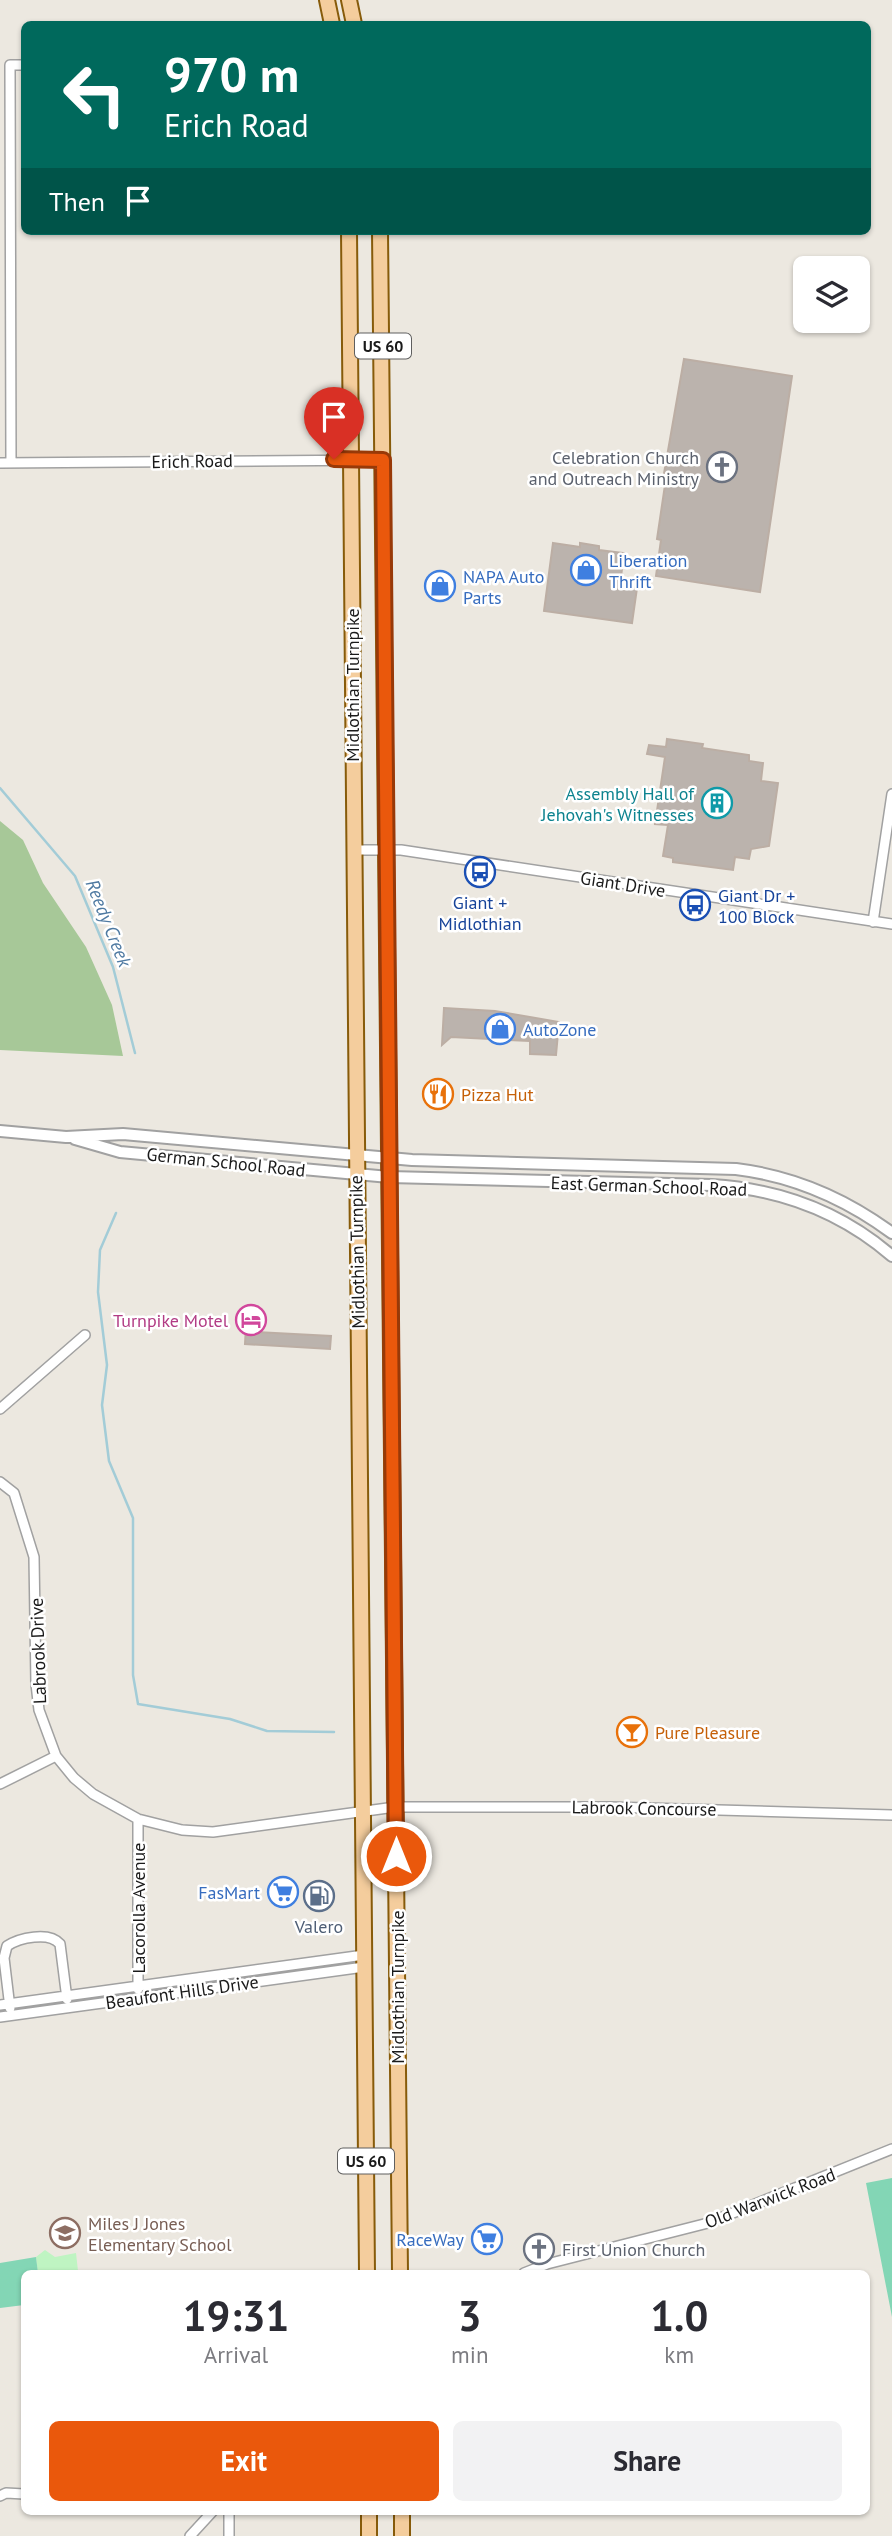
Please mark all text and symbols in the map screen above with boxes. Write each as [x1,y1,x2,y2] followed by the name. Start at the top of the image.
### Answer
[164,42,299,106] text: 970 m
[49,49,140,140] icon: left
[164,104,309,146] text: Erich Road
[119,182,157,220] icon: arrive
[49,185,105,218] text: Then
[793,256,870,333] map controls
[793,256,870,333] button: layers
[355,334,411,358] road number: US 60
[304,387,364,459] pin
[315,398,353,436] icon: arrive
[529,446,700,490] place label: Celebration Church and Outreach Ministry
[151,449,233,473] street label: Erich Road
[705,450,739,484] church icon: Celebration Church and Outreach Ministry
[609,549,687,593] place label: Liberation Thrift
[569,553,603,587] shop icon: Liberation Thrift
[463,565,544,609] place label: NAPA Auto Parts
[423,569,457,603] shop icon: NAPA Auto Parts
[341,608,364,762] street label: Midlothian Turnpike
[540,782,695,826] place label: Assembly Hall of Jehovah's Witnesses
[700,786,734,820] building icon: Assembly Hall of Jehovah's Witnesses
[463,855,497,889] bus stop icon: Giant + Midlothian
[579,866,667,902] street label: Giant Drive
[81,876,138,972] water label: Reedy Creek
[718,884,795,928] place label: Giant Dr + 100 Block
[678,888,712,922] bus stop icon: Giant Dr + 100 Block
[438,891,522,935] place label: Giant + Midlothian
[483,1012,517,1046] shop icon: AutoZone
[523,1018,596,1041] place label: AutoZone
[421,1077,455,1111] restaurant icon: Pizza Hut
[461,1083,534,1106] place label: Pizza Hut
[146,1142,306,1182] street label: German School Road
[550,1171,748,1201] street label: East German School Road
[344,1175,370,1329] street label: Midlothian Turnpike
[234,1303,268,1337] hotel icon: Turnpike Motel
[113,1309,229,1332] place label: Turnpike Motel
[25,1598,51,1704] street label: Labrook Drive
[615,1715,649,1749] bar icon: Pure Pleasure
[655,1721,760,1744] place label: Pure Pleasure
[571,1795,717,1821] street label: Labrook Concourse
[359,1819,433,1893] position arrow
[127,1843,150,1973] street label: Lacorolla Avenue
[266,1875,300,1909] supermarket icon: FasMart
[302,1879,336,1913] fuel station icon: Valero
[198,1881,260,1904] place label: FasMart
[386,1910,409,2064] street label: Midlothian Turnpike
[294,1915,343,1938] place label: Valero
[104,1970,260,2014] street label: Beaufont Hills Drive
[338,2148,394,2174] road number: US 60
[701,2163,839,2233] street label: Old Warwick Road
[88,2212,232,2256] place label: Miles J Jones Elementary School
[48,2216,82,2250] school or university icon: Miles J Jones Elementary School
[470,2222,504,2256] supermarket icon: RaceWay
[396,2228,465,2251] place label: RaceWay
[522,2232,556,2266] church icon: First Union Church
[562,2238,705,2261] place label: First Union Church
[183,2288,289,2343] text: 19:31
[458,2288,482,2343] text: 3
[650,2288,708,2343] text: 1.0
[204,2340,268,2369] text: Arrival
[451,2340,488,2369] text: min
[664,2340,694,2369] text: km
[49,2421,439,2501] button: Exit
[453,2421,842,2501] button: Share

